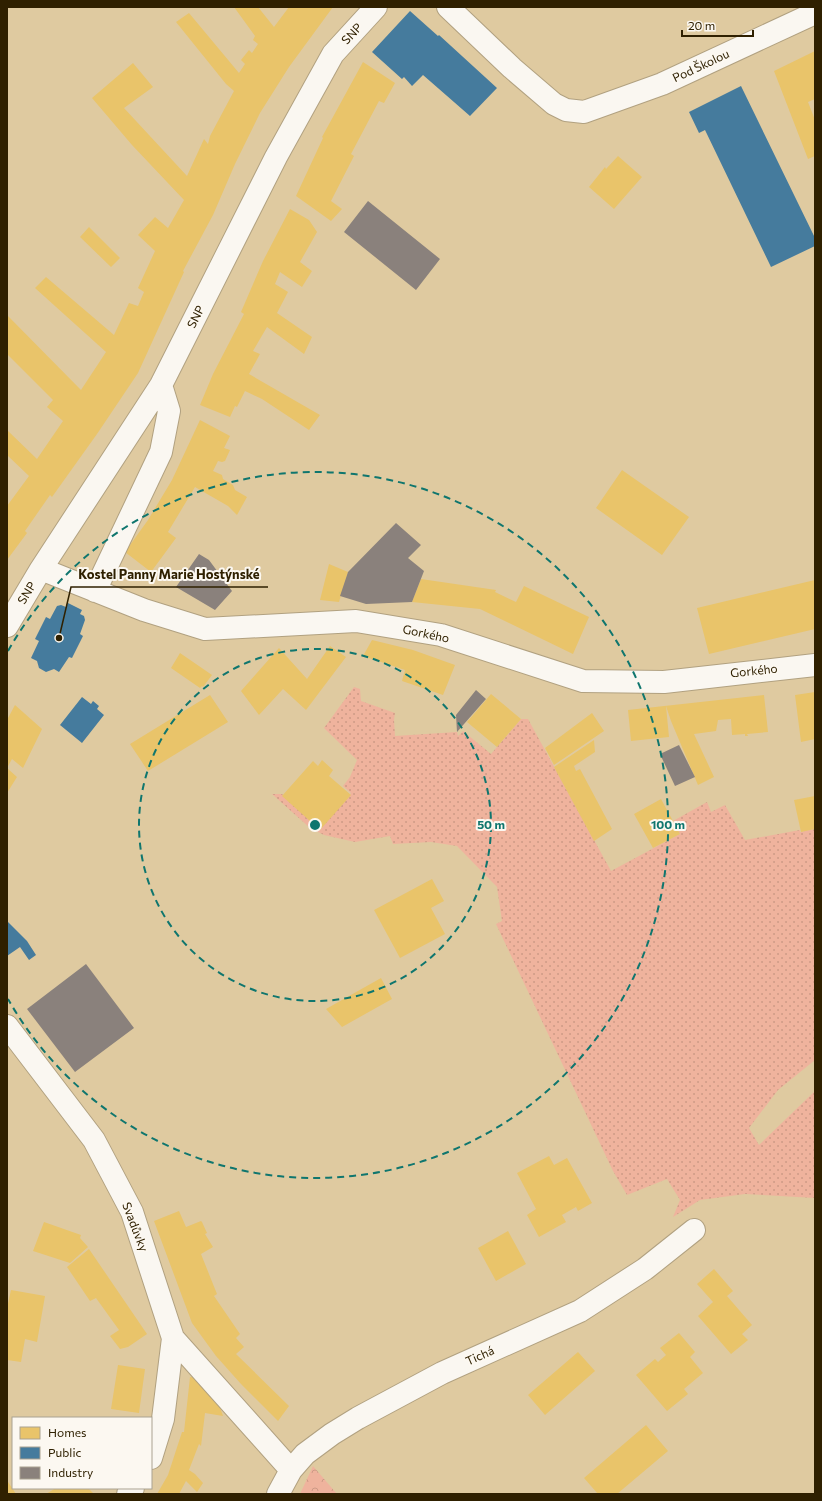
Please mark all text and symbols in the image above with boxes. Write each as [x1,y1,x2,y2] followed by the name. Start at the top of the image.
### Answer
[682,12,753,38] scale bar
[688,18,715,32] text: 20 m
[338,20,365,47] street label: SNP
[670,46,731,84] street label: Pod Školou
[184,302,207,330] street label: SNP
[71,562,268,587] callout: Kostel Panny Marie Hostýnské
[78,566,260,582] text: Kostel Panny Marie Hostýnské
[14,578,38,606] street label: SNP
[402,621,451,645] street label: Gorkého
[730,661,778,679] street label: Gorkého
[477,817,505,831] text: 50 m
[651,817,685,831] text: 100 m
[308,818,322,832] centre of rings
[120,1200,152,1253] street label: Svadůvky
[463,1343,496,1368] street label: Tichá
[12,1417,152,1489] legend
[48,1425,86,1439] text: Homes
[48,1445,81,1459] text: Public
[48,1465,93,1479] text: Industry

